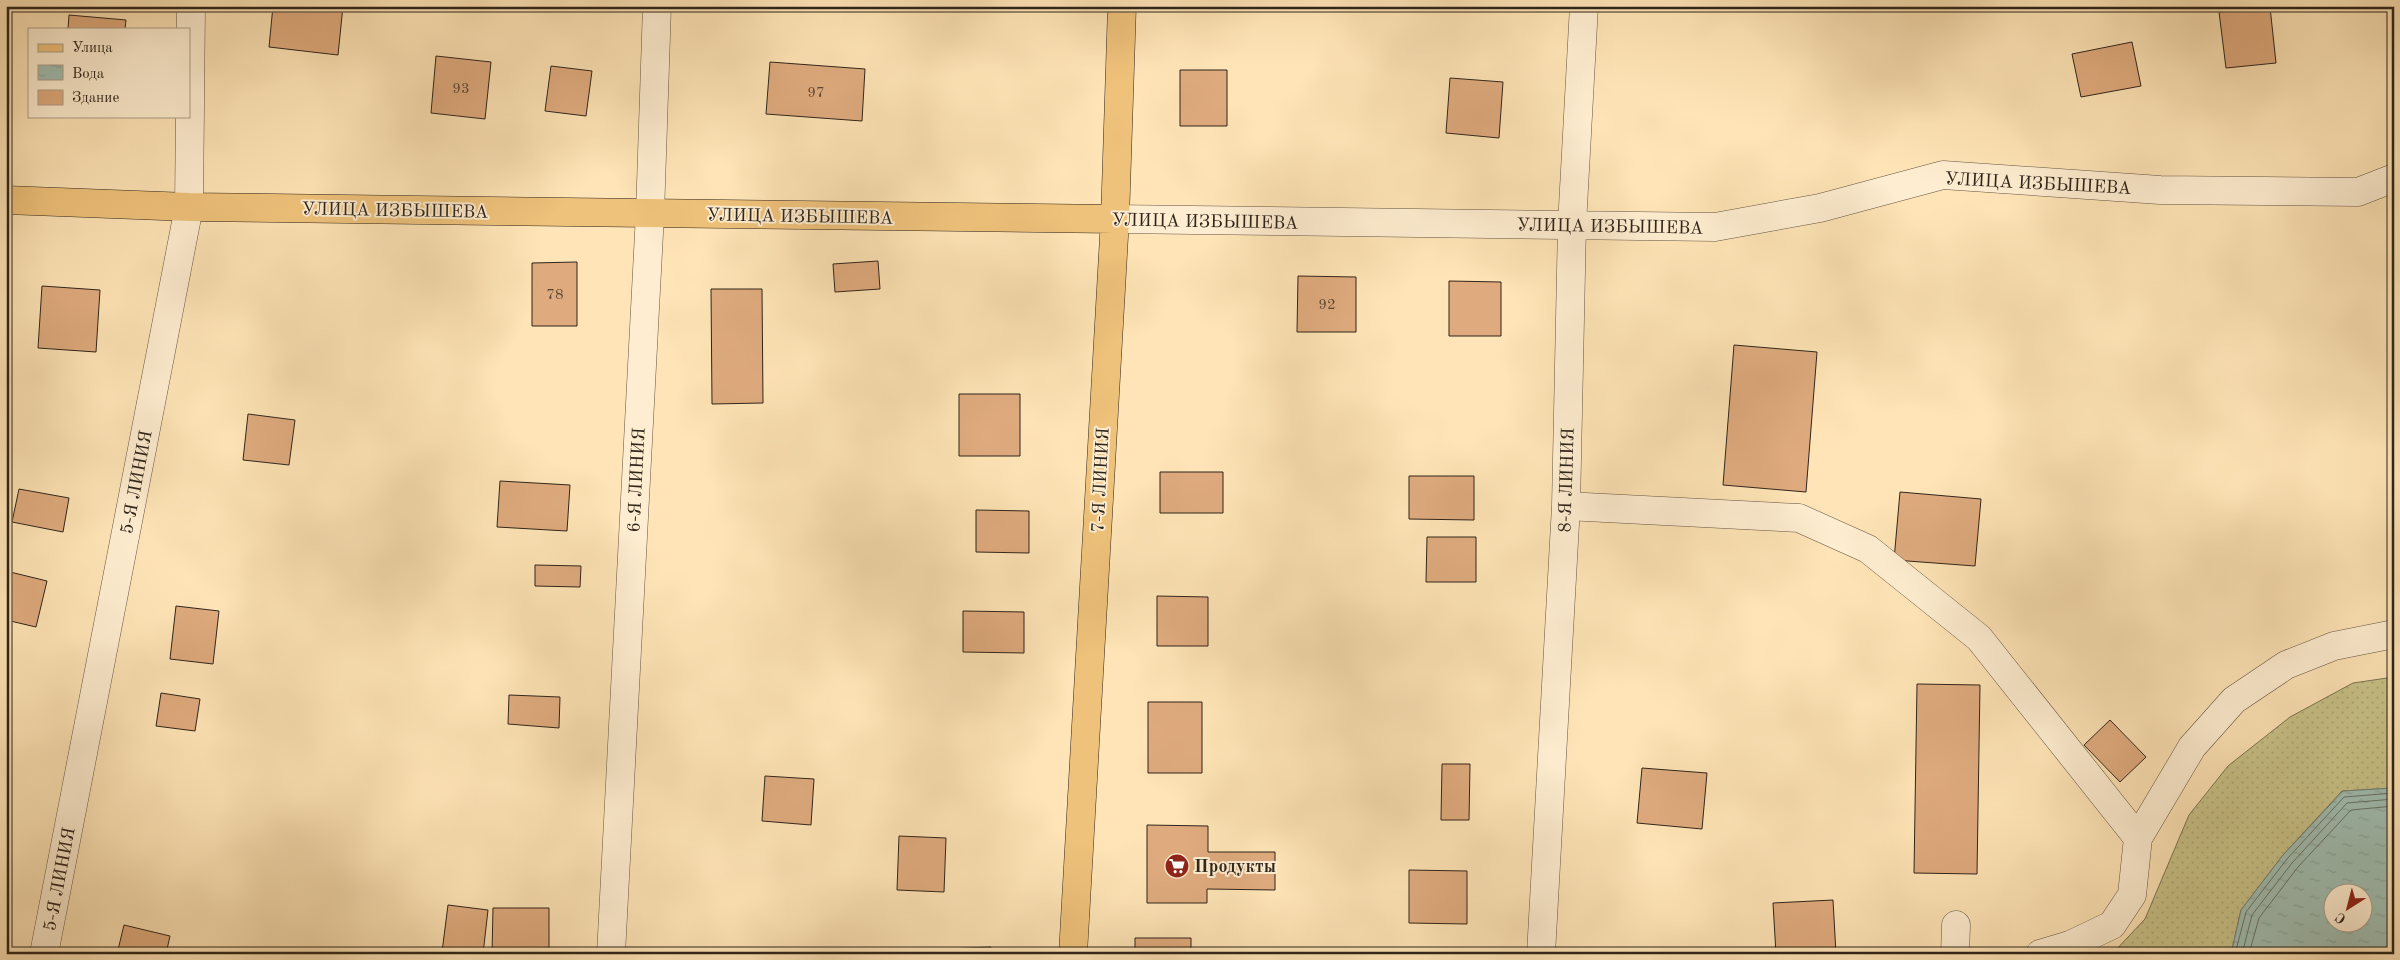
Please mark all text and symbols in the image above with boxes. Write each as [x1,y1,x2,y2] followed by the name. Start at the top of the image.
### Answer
[28,28,190,118] legend
[72,41,113,56] text: Улица
[72,67,105,82] text: Вода
[452,82,470,97] house number: 93
[807,86,825,101] house number: 97
[72,91,119,106] text: Здание
[1944,170,2132,198] street label: УЛИЦА ИЗБЫШЕВА
[301,200,489,222] street label: УЛИЦА ИЗБЫШЕВА
[706,206,894,228] street label: УЛИЦА ИЗБЫШЕВА
[1111,211,1299,233] street label: УЛИЦА ИЗБЫШЕВА
[1516,216,1704,238] street label: УЛИЦА ИЗБЫШЕВА
[546,288,564,303] house number: 78
[1318,298,1336,313] house number: 92
[625,427,649,533] street label: 6-Я ЛИНИЯ
[1089,427,1113,533] street label: 7-Я ЛИНИЯ
[1556,427,1578,533] street label: 8-Я ЛИНИЯ
[118,429,156,535] street label: 5-Я ЛИНИЯ
[41,826,79,932] street label: 5-Я ЛИНИЯ
[1164,853,1190,879] supermarket icon: Продукты
[1194,858,1276,876] place label: Продукты
[2322,882,2372,932] north arrow
[2333,909,2349,926] text: С

